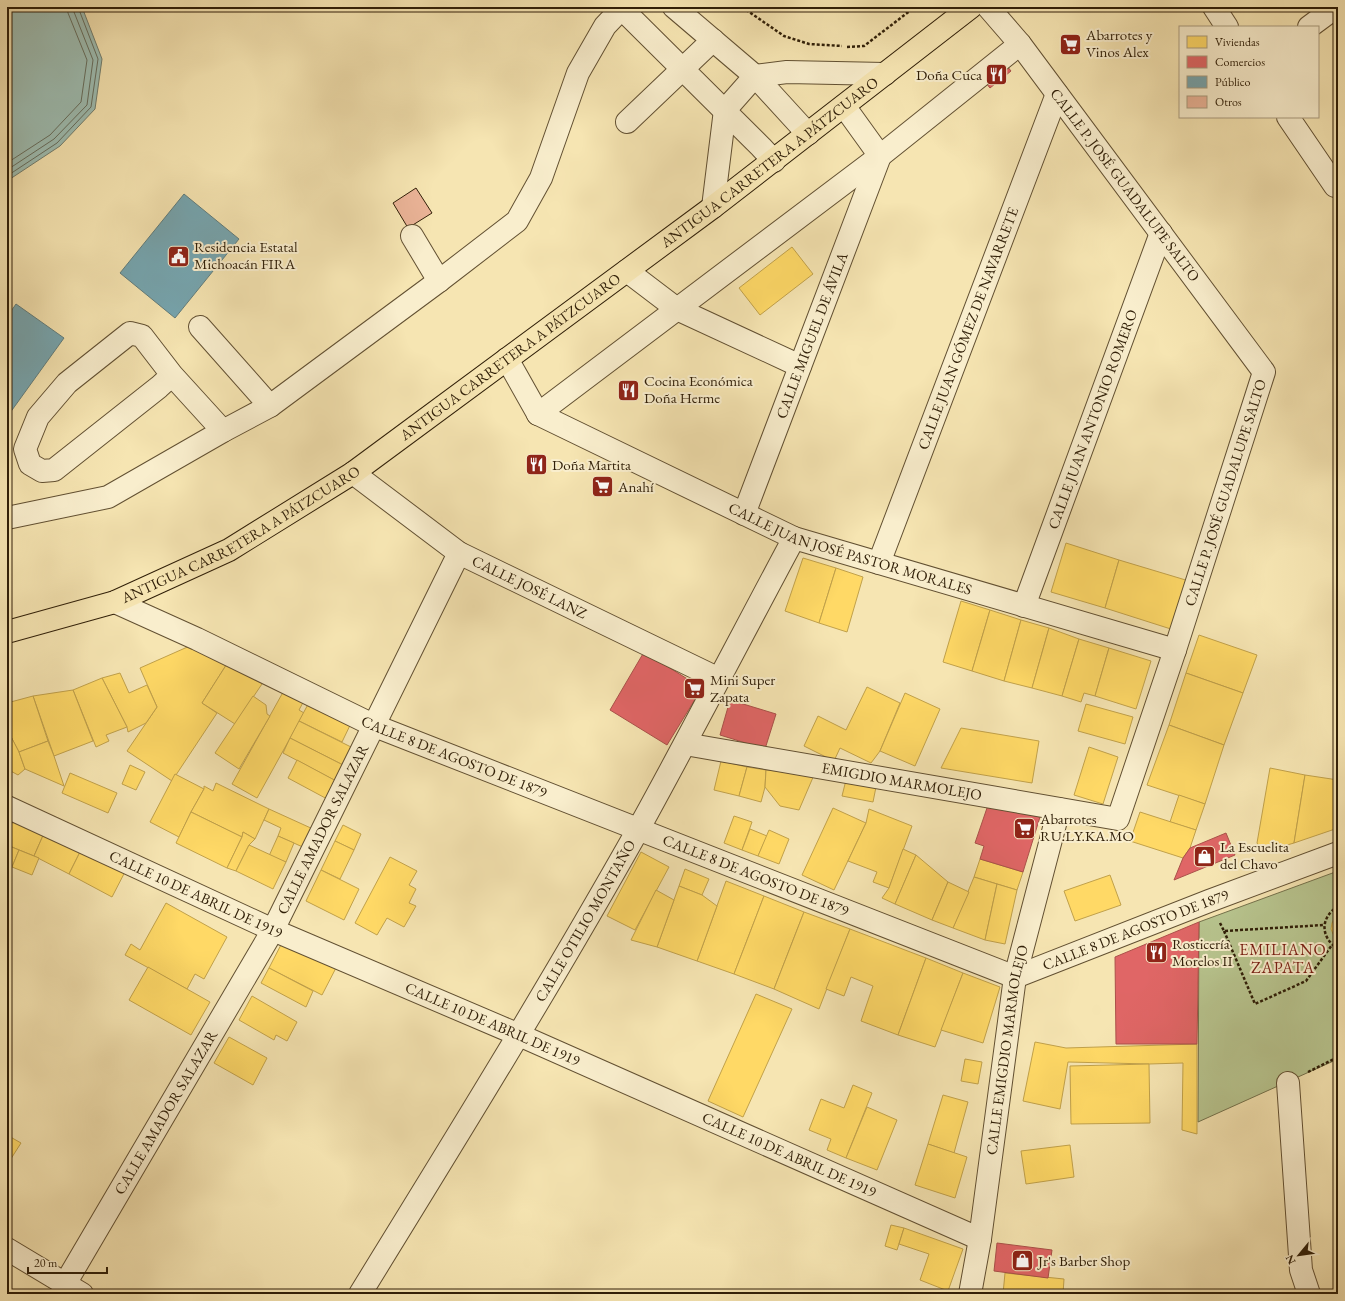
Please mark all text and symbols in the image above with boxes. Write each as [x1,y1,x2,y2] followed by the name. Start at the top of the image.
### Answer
[1085,25,1153,61] place label: Abarrotes y Vinos Alex
[1179,26,1319,118] legend
[1058,31,1084,57] supermarket icon: Abarrotes y Vinos Alex
[1215,34,1260,50] text: Viviendas
[1215,54,1265,70] text: Comercios
[984,62,1010,88] restaurant icon: Doña Cuca
[916,65,982,84] place label: Doña Cuca
[656,72,882,252] street label: ANTIGUA CARRETERA A PÁTZCUARO
[1215,74,1250,90] text: Público
[1046,84,1204,285] street label: CALLE P. JOSÉ GUADALUPE SALTO
[1215,94,1242,110] text: Otros
[913,204,1022,452] street label: CALLE JUAN GÓMEZ DE NAVARRETE
[194,237,298,273] place label: Residencia Estatal Michoacán FIRA
[166,243,192,269] public building icon: Residencia Estatal Michoacán FIRA
[771,249,852,421] street label: CALLE MIGUEL DE ÁVILA
[395,269,624,445] street label: ANTIGUA CARRETERA A PÁTZCUARO
[1043,306,1141,532] street label: CALLE JUAN ANTONIO ROMERO
[644,371,753,407] place label: Cocina Económica Doña Herme
[1180,376,1270,609] street label: CALLE P. JOSÉ GUADALUPE SALTO
[616,377,642,403] restaurant icon: Cocina Económica Doña Herme
[524,452,550,478] restaurant icon: Doña Martita
[552,455,631,474] place label: Doña Martita
[117,461,364,607] street label: ANTIGUA CARRETERA A PÁTZCUARO
[590,474,616,500] supermarket icon: Anahí
[617,477,654,496] place label: Anahí
[725,498,974,599] street label: CALLE JUAN JOSÉ PASTOR MORALES
[469,551,590,622] street label: CALLE JOSÉ LANZ
[710,670,775,706] place label: Mini Super Zapata
[682,676,708,702] supermarket icon: Mini Super Zapata
[358,711,550,802] street label: CALLE 8 DE AGOSTO DE 1879
[272,740,372,917] street label: CALLE AMADOR SALAZAR
[820,758,983,804] street label: EMIGDIO MARMOLEJO
[1039,809,1134,845] place label: Abarrotes RU.LY.KA.MO
[1011,815,1037,841] supermarket icon: Abarrotes RU.LY.KA.MO
[660,830,852,920] street label: CALLE 8 DE AGOSTO DE 1879
[530,836,639,1005] street label: CALLE OTILIO MONTAÑO
[1220,837,1289,873] place label: La Escuelita del Chavo
[1192,843,1218,869] shop icon: La Escuelita del Chavo
[106,846,285,942] street label: CALLE 10 DE ABRIL DE 1919
[1040,885,1231,974] street label: CALLE 8 DE AGOSTO DE 1879
[1172,934,1233,970] place label: Rosticería Morelos II
[1239,939,1327,978] district label: EMILIANO ZAPATA
[1144,940,1170,966] restaurant icon: Rosticería Morelos II
[981,943,1032,1156] street label: CALLE EMIGDIO MARMOLEJO
[402,978,583,1070] street label: CALLE 10 DE ABRIL DE 1919
[110,1026,221,1198] street label: CALLE AMADOR SALAZAR
[699,1107,880,1201] street label: CALLE 10 DE ABRIL DE 1919
[1279,1235,1319,1275] north arrow
[1010,1248,1036,1274] shop icon: Jr's Barber Shop
[28,1249,107,1275] scale bar
[1036,1251,1130,1270] place label: Jr's Barber Shop
[1282,1252,1299,1267] text: N
[34,1255,58,1271] text: 20 m

